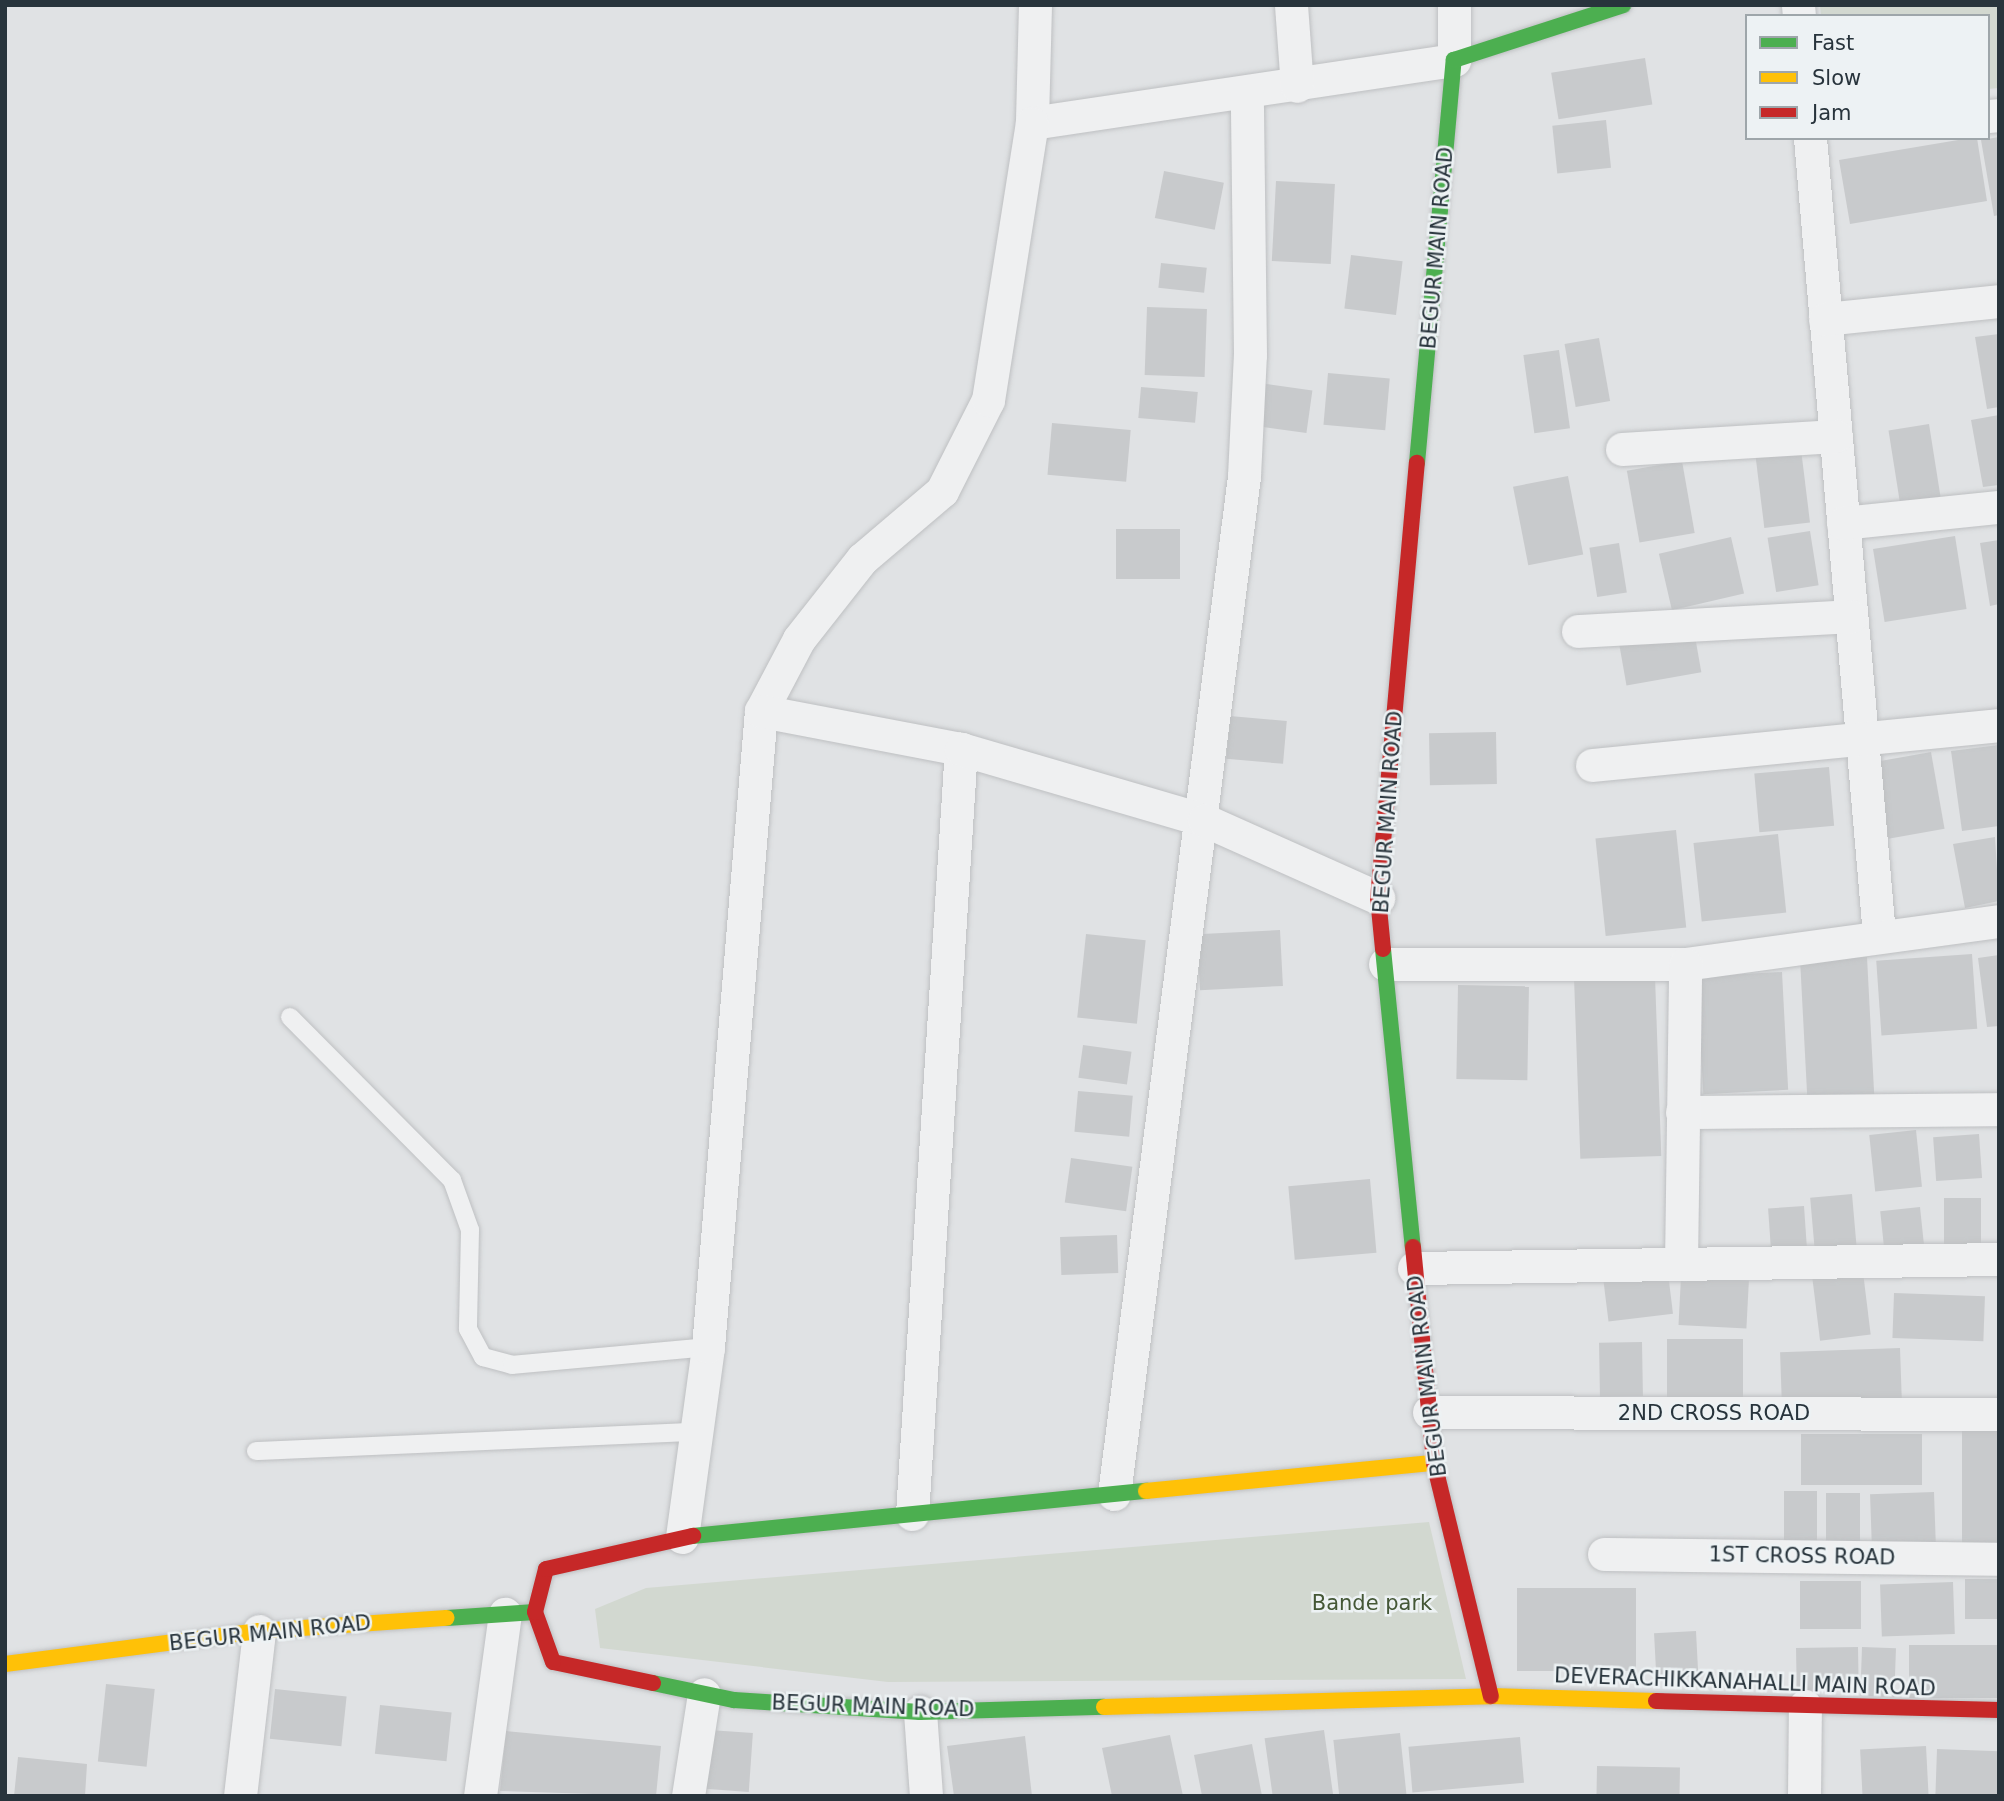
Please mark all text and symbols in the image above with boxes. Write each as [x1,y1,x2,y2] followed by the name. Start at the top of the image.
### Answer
[1745,14,1990,140] legend
[1812,31,1854,55] text: Fast
[1812,66,1861,90] text: Slow
[1812,101,1852,125] text: Jam
[1416,146,1458,350] street label: BEGUR MAIN ROAD
[1368,710,1408,914] street label: BEGUR MAIN ROAD
[1402,1274,1452,1478] street label: BEGUR MAIN ROAD
[1618,1400,1810,1426] street label: 2ND CROSS ROAD
[1708,1542,1896,1570] street label: 1ST CROSS ROAD
[1312,1590,1432,1616] park label: Bande park
[168,1610,372,1656] street label: BEGUR MAIN ROAD
[1554,1663,1936,1701] street label: DEVERACHIKKANAHALLI MAIN ROAD
[771,1690,975,1722] street label: BEGUR MAIN ROAD

